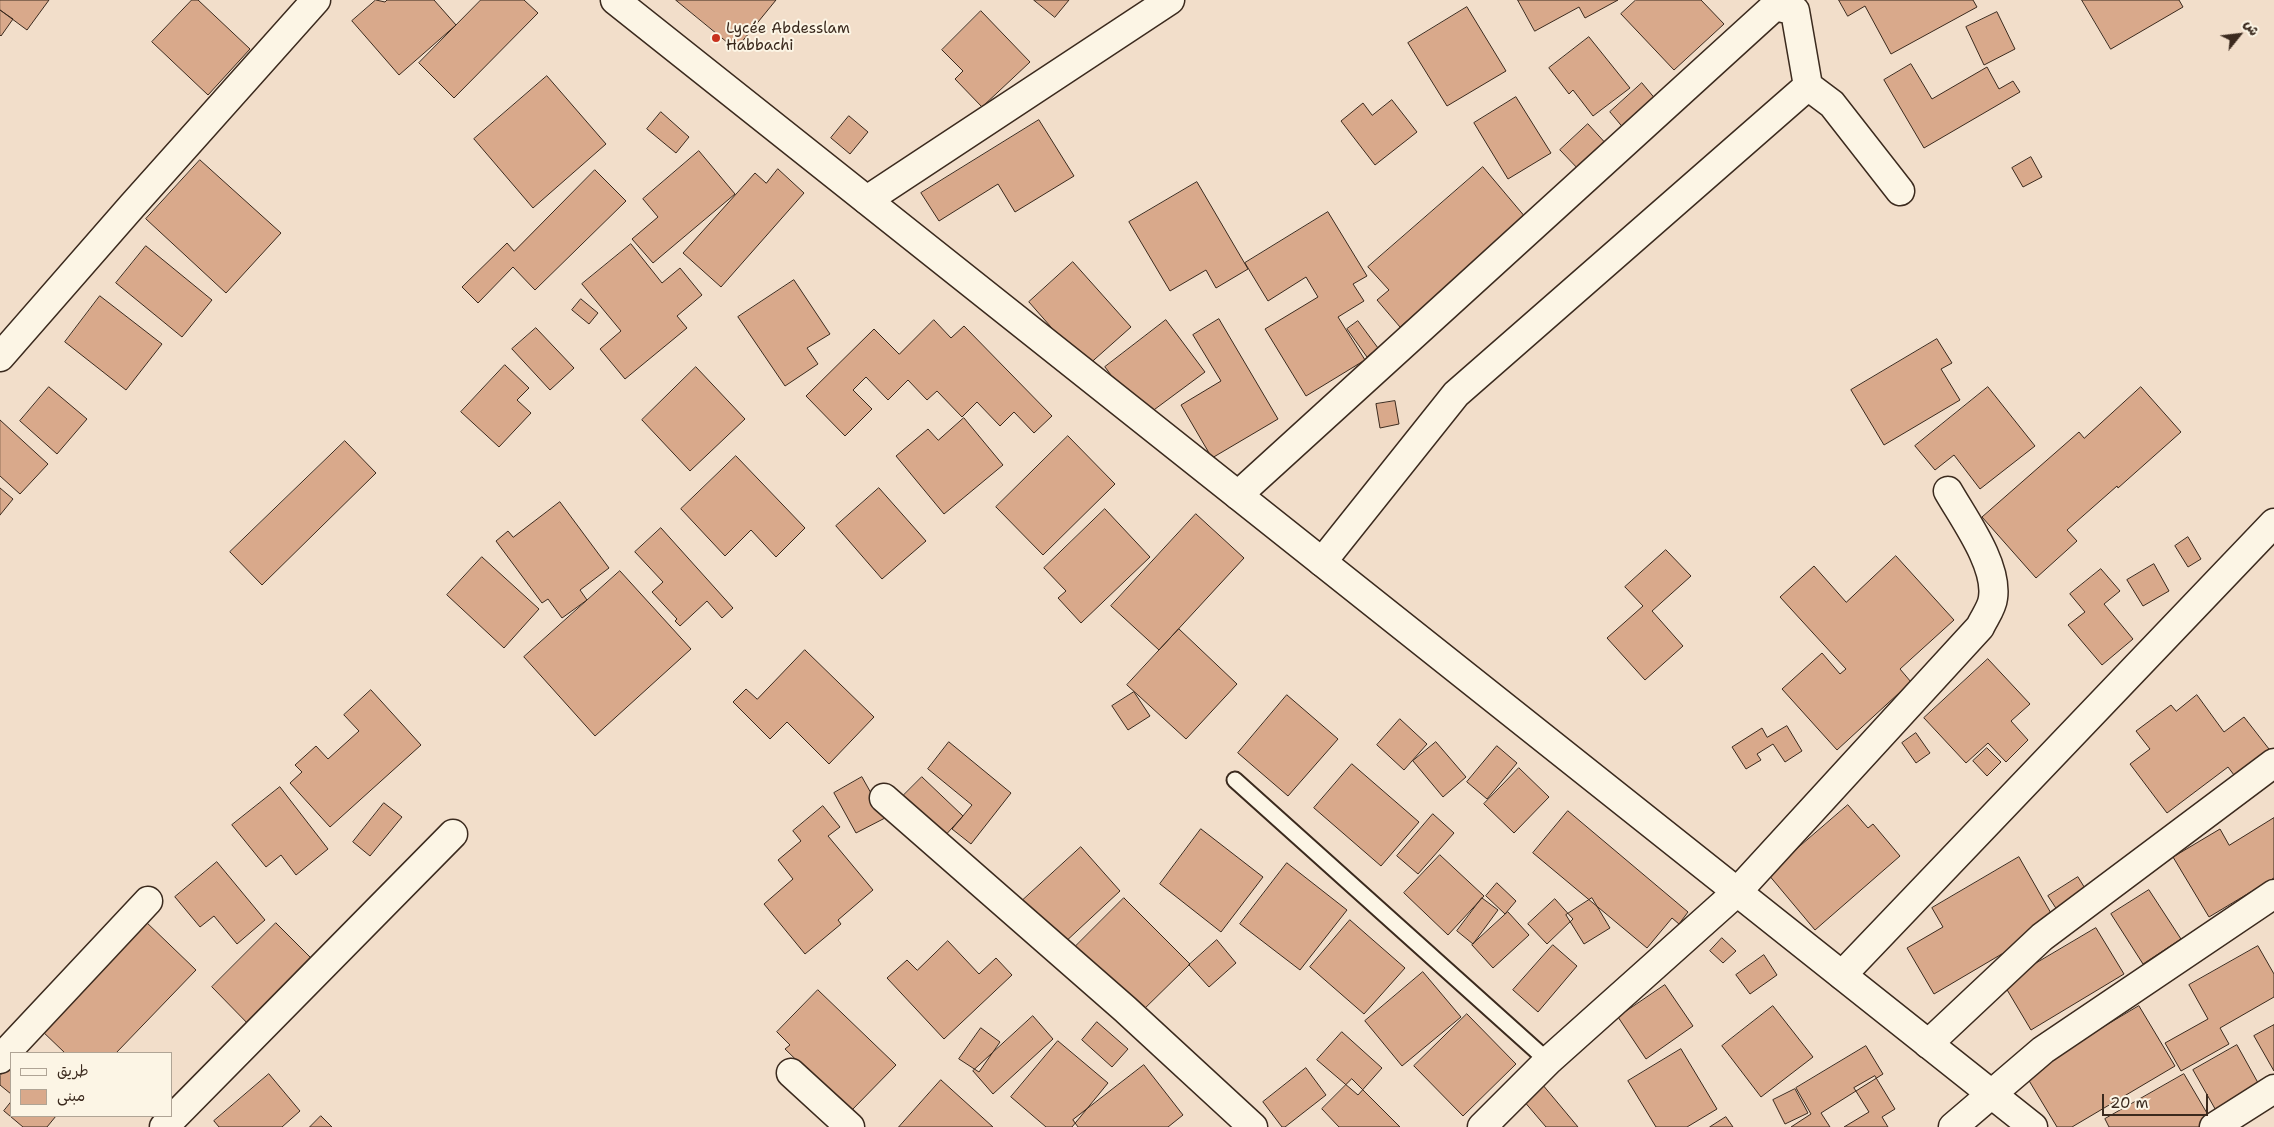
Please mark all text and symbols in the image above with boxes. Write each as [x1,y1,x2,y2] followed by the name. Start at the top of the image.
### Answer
[2214,10,2264,60] north arrow
[2241,17,2264,39] text: ش
[726,20,850,55] place label: Lycée Abdesslam Habbachi
[710,32,722,44] marker: Lycée Abdesslam Habbachi
[10,1052,172,1117] legend
[57,1061,89,1081] text: طريق
[2104,1084,2210,1116] scale bar
[57,1086,85,1106] text: مبنى
[2110,1093,2149,1113] text: 20 m

